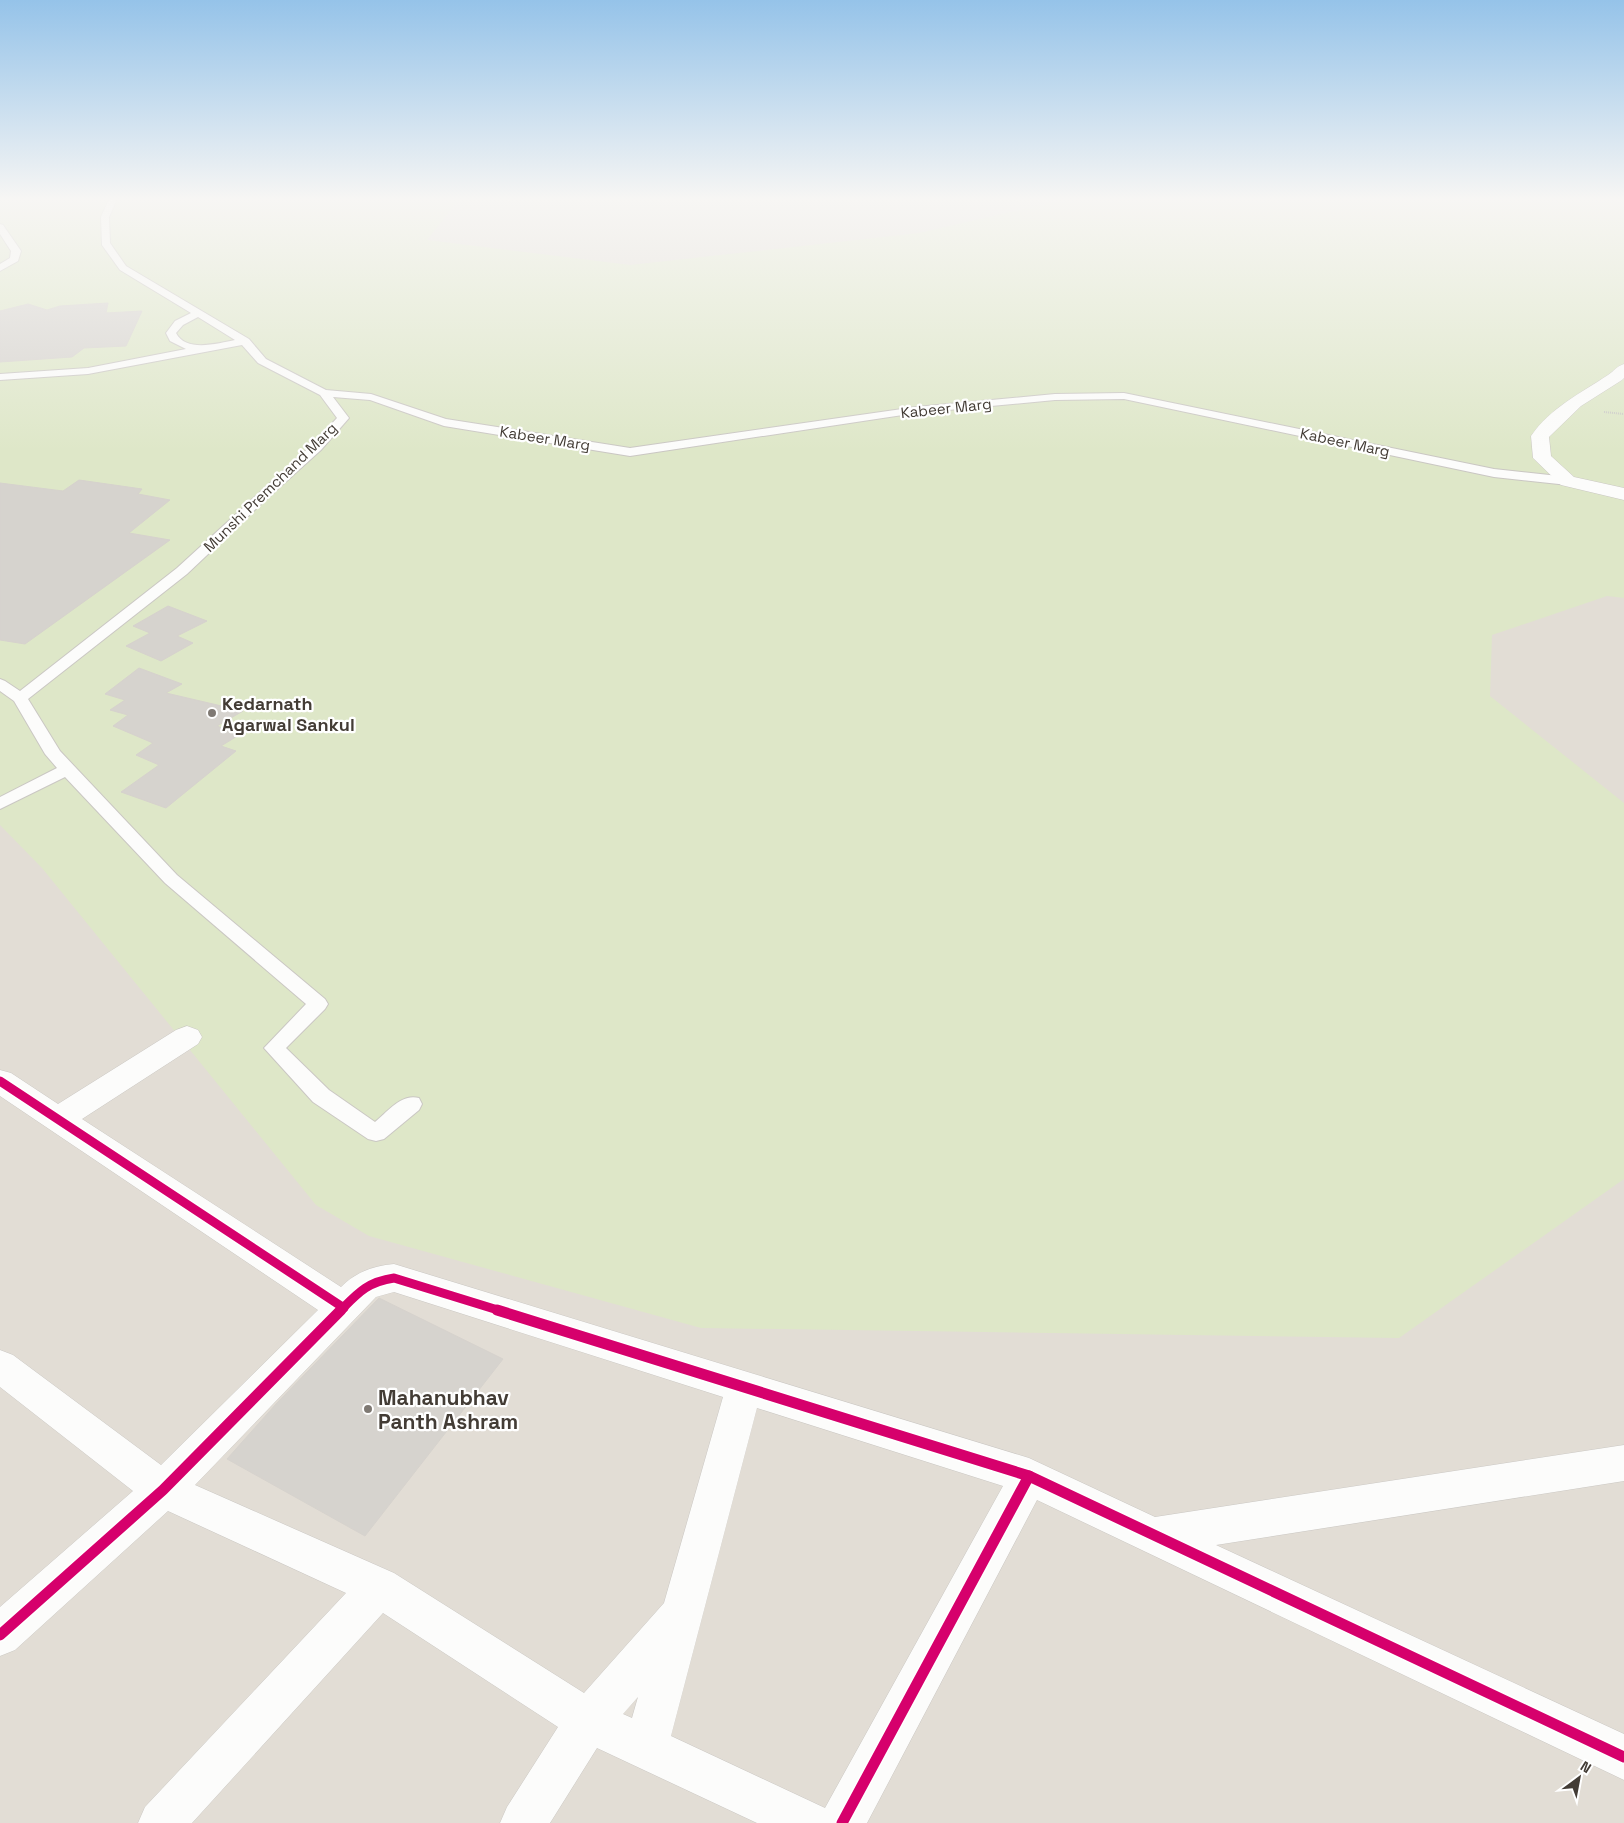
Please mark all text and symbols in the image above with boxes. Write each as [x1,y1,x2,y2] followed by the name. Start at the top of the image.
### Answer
[900,394,992,422] street label: Kabeer Marg
[199,418,341,556] street label: Munshi Premchand Marg
[498,421,592,455] street label: Kabeer Marg
[1298,423,1392,461] street label: Kabeer Marg
[222,692,355,736] place label: Kedarnath Agarwal Sankul
[206,707,218,719] marker: Kedarnath Agarwal Sankul
[378,1384,518,1435] place label: Mahanubhav Panth Ashram
[362,1403,374,1415] marker: Mahanubhav Panth Ashram
[1554,1753,1604,1803] north arrow
[1577,1757,1595,1777] text: N

